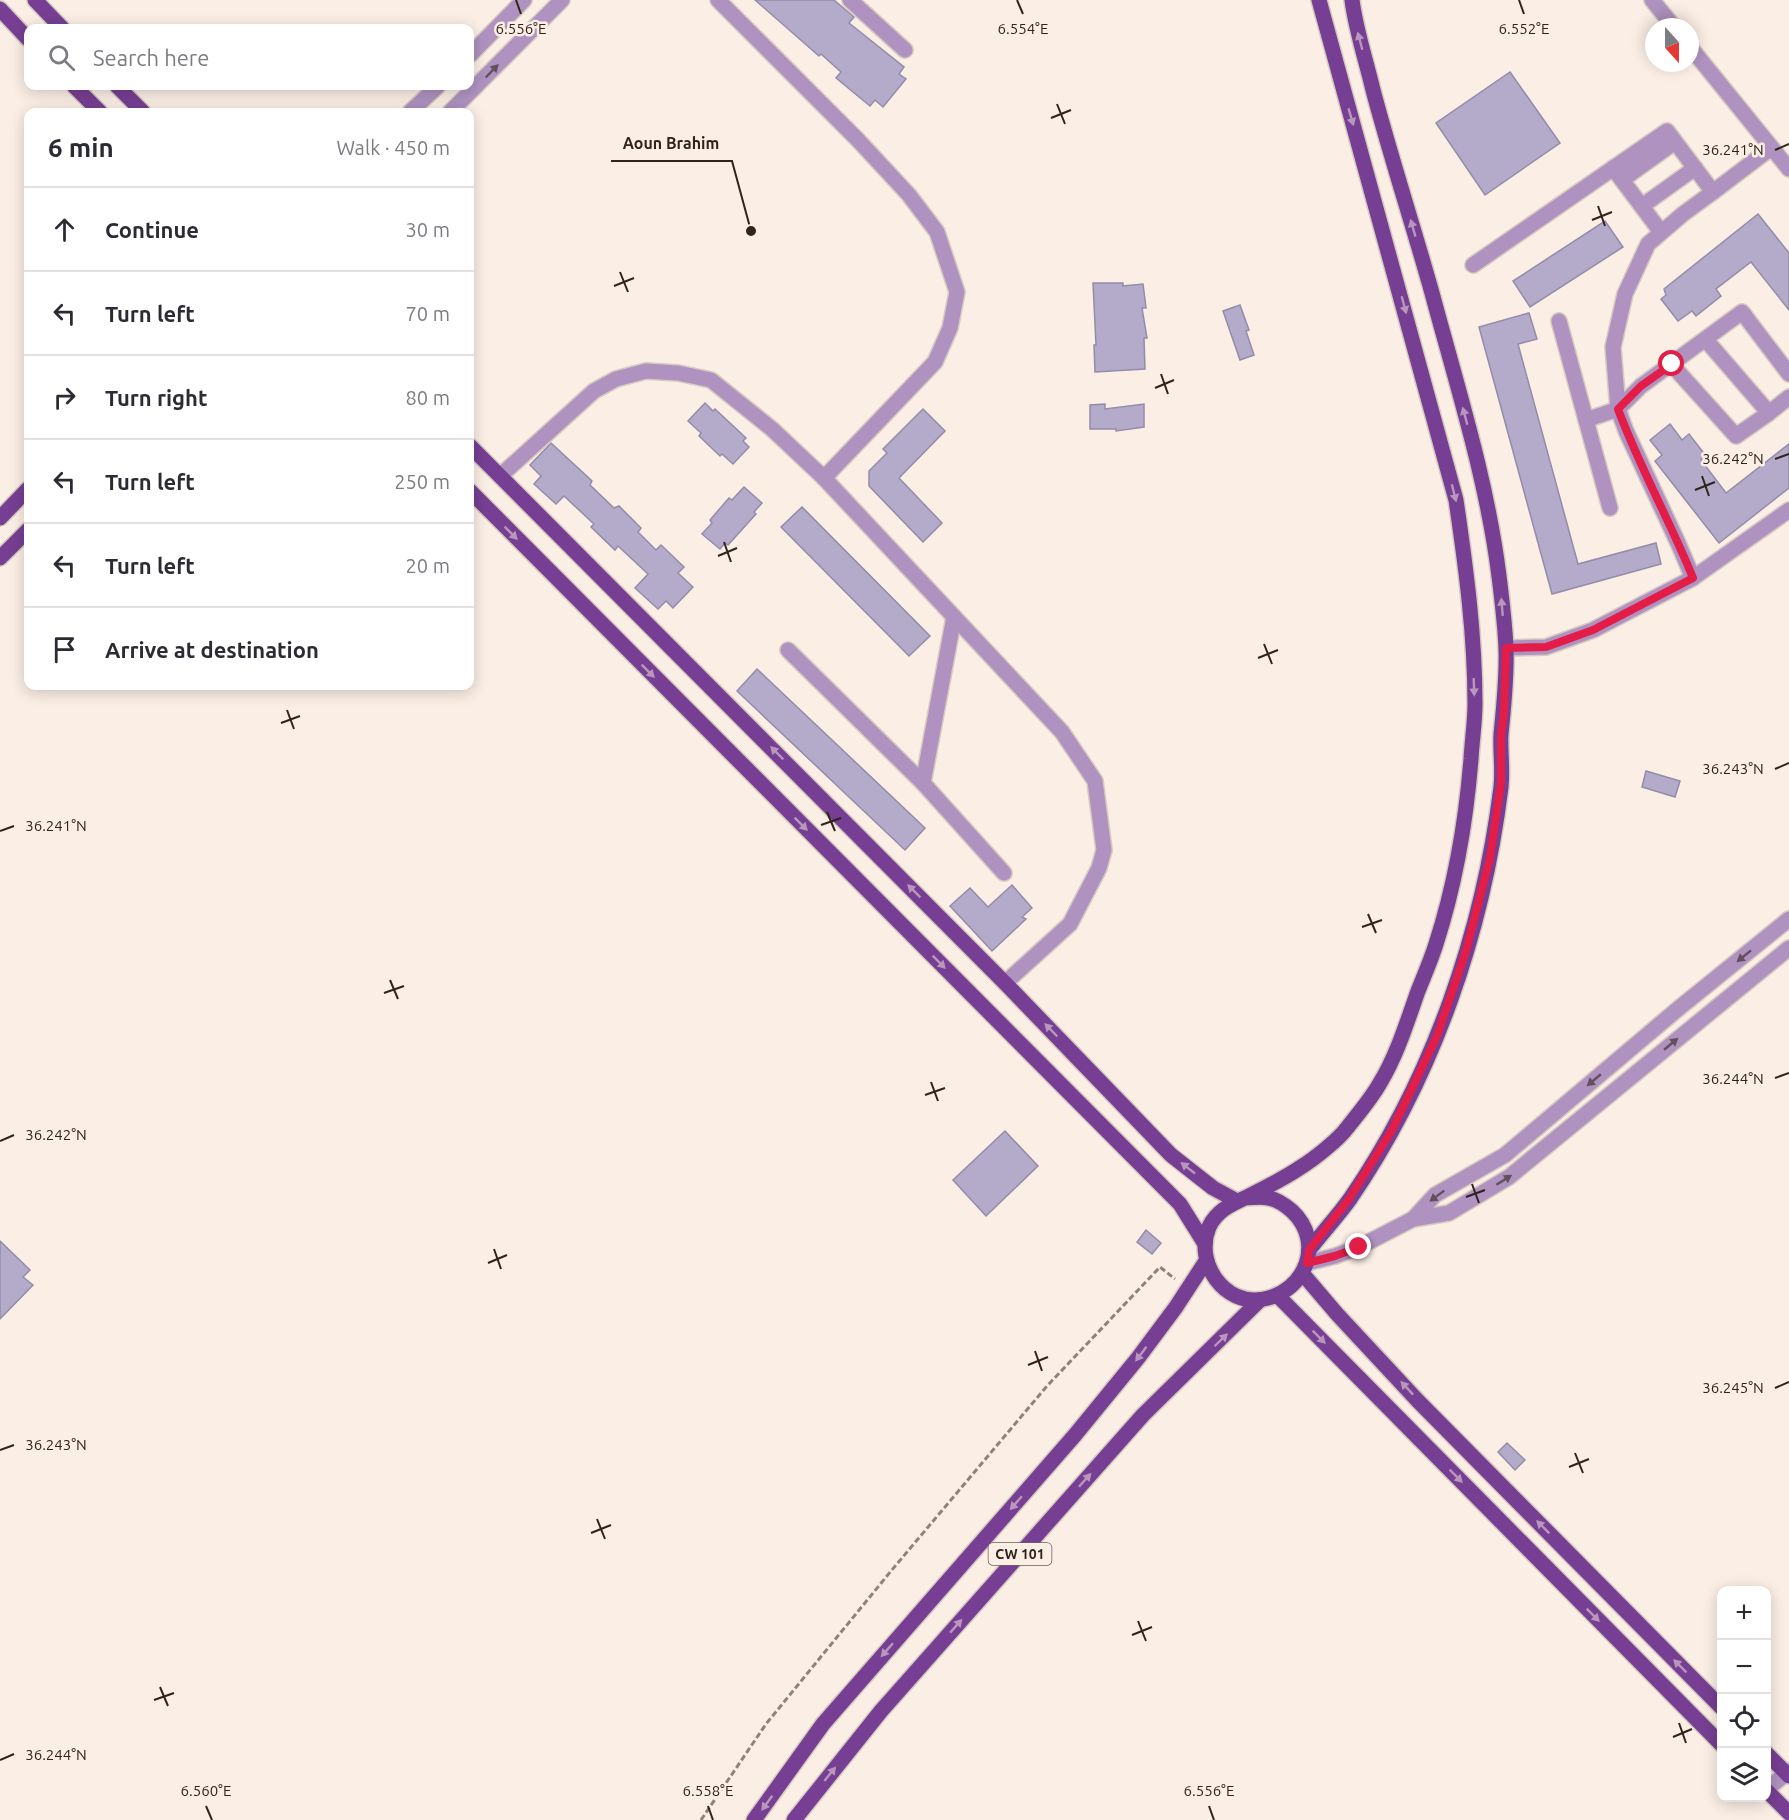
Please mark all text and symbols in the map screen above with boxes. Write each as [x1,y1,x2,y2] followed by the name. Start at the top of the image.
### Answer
[1645,18,1699,72] north arrow
[496,20,546,37] text: 6.556°E
[998,20,1048,37] text: 6.554°E
[1499,20,1549,37] text: 6.552°E
[24,24,474,90] search box
[1355,31,1365,50] one-way arrow
[45,41,78,74] icon: search
[93,45,209,70] text: Search here
[484,65,498,79] one-way arrow
[1347,108,1357,126] one-way arrow
[611,127,732,161] callout: Aoun Brahim
[48,133,114,162] text: 6 min
[623,134,719,152] text: Aoun Brahim
[337,136,450,159] text: Walk · 450 m
[1702,141,1764,158] text: 36.241°N
[48,213,81,246] icon: ahead
[105,217,199,242] text: Continue
[406,218,450,241] text: 30 m
[1408,219,1417,237] one-way arrow
[1399,296,1409,314] one-way arrow
[48,297,81,330] icon: left
[105,301,195,326] text: Turn left
[406,302,450,325] text: 70 m
[1658,350,1684,376] route start
[48,381,81,414] icon: right
[105,385,207,410] text: Turn right
[406,386,450,409] text: 80 m
[1460,407,1470,425] one-way arrow
[1702,450,1764,467] text: 36.242°N
[48,465,81,498] icon: left
[105,469,195,494] text: Turn left
[394,470,450,493] text: 250 m
[1450,484,1460,502] one-way arrow
[503,525,517,539] one-way arrow
[48,549,81,582] icon: left
[105,553,195,578] text: Turn left
[406,554,450,577] text: 20 m
[1497,598,1507,617] one-way arrow
[48,633,81,666] icon: arrive
[105,637,319,662] text: Arrive at destination
[641,664,656,678] one-way arrow
[1470,677,1479,696] one-way arrow
[770,745,784,760] one-way arrow
[1702,760,1764,777] text: 36.243°N
[25,817,87,834] text: 36.241°N
[794,817,808,831] one-way arrow
[908,885,922,899] one-way arrow
[1736,949,1751,961] one-way arrow
[931,955,945,969] one-way arrow
[1044,1023,1058,1038] one-way arrow
[1663,1037,1679,1050] one-way arrow
[1702,1070,1764,1087] text: 36.244°N
[1586,1074,1602,1087] one-way arrow
[25,1126,87,1143] text: 36.242°N
[1180,1162,1196,1175] one-way arrow
[1496,1175,1512,1186] one-way arrow
[1430,1189,1445,1201] one-way arrow
[1345,1233,1371,1259] route end
[1311,1330,1325,1344] one-way arrow
[1213,1333,1227,1347] one-way arrow
[1135,1346,1147,1362] one-way arrow
[1702,1379,1764,1396] text: 36.245°N
[1400,1382,1414,1396] one-way arrow
[25,1436,87,1453] text: 36.243°N
[1449,1469,1463,1483] one-way arrow
[1078,1472,1092,1487] one-way arrow
[1009,1495,1022,1511] one-way arrow
[1537,1521,1551,1535] one-way arrow
[988,1543,1052,1565] road number: CW 101
[1717,1586,1771,1802] map controls
[1717,1586,1771,1640] button: +
[1586,1607,1600,1622] one-way arrow
[949,1619,962,1634] one-way arrow
[1717,1640,1771,1694] button: −
[881,1642,894,1658] one-way arrow
[1674,1660,1688,1674] one-way arrow
[1717,1694,1771,1748] button: locate
[25,1746,87,1763] text: 36.244°N
[1717,1748,1771,1802] button: layers
[823,1767,836,1782] one-way arrow
[181,1782,231,1799] text: 6.560°E
[683,1782,733,1799] text: 6.558°E
[1184,1782,1234,1799] text: 6.556°E
[761,1795,773,1810] one-way arrow

